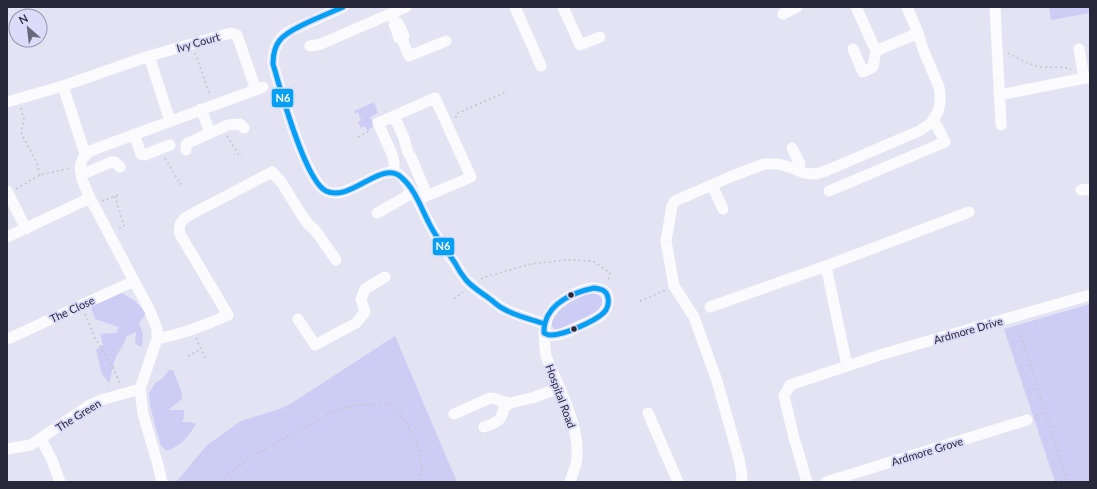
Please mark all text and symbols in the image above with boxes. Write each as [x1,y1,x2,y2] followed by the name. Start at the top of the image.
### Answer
[8,8,48,48] north arrow
[16,11,30,26] text: N
[175,30,221,54] street label: Ivy Court
[271,88,294,108] line badge: N6
[276,91,291,104] text: N6
[432,237,455,256] line badge: N6
[436,239,451,252] text: N6
[566,290,576,300] unlabelled marker
[48,293,97,325] street label: The Close
[932,314,1004,346] street label: Ardmore Drive
[569,324,579,334] unlabelled marker
[543,362,579,430] street label: Hospital Road
[53,396,103,434] street label: The Green
[890,434,965,468] street label: Ardmore Grove

